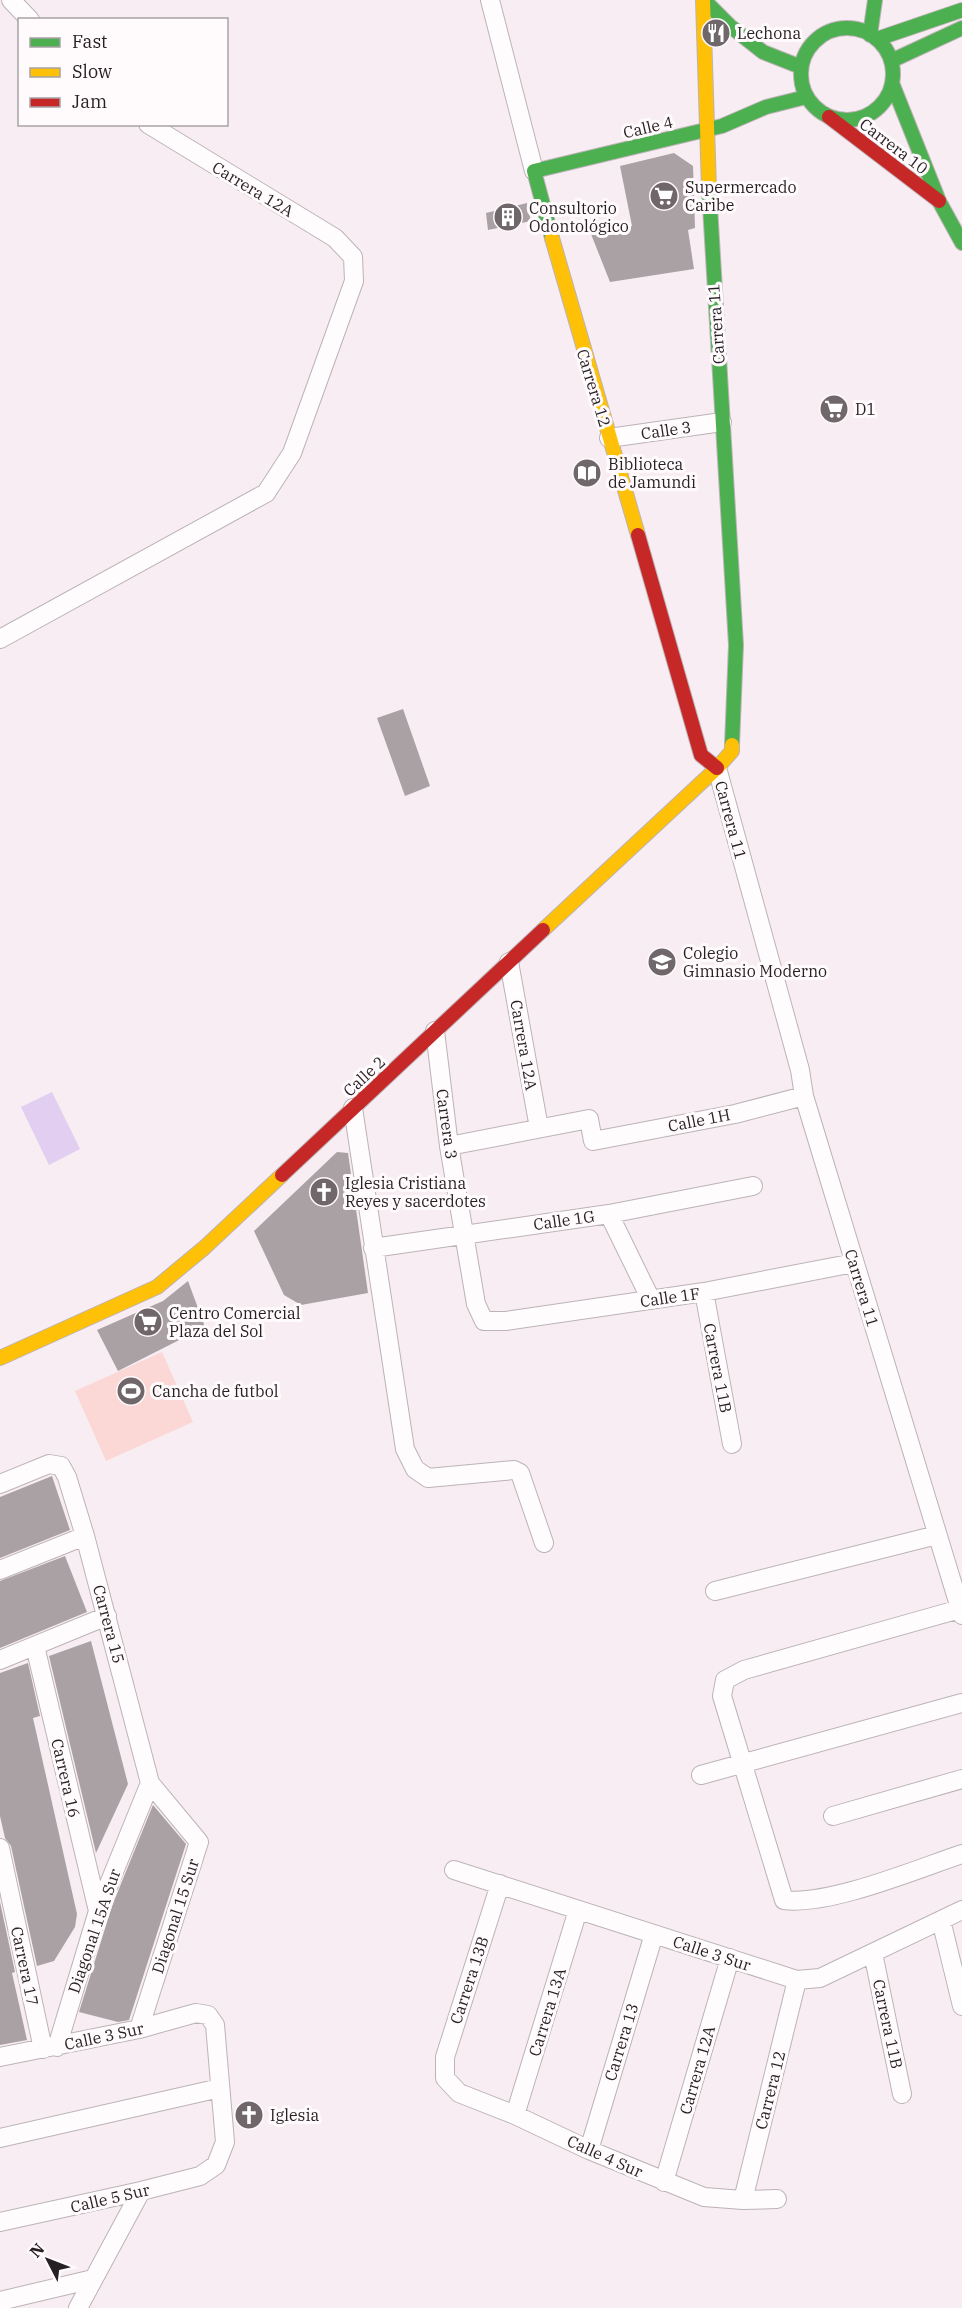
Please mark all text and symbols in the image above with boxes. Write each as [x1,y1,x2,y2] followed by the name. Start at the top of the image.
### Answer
[700,17,732,49] restaurant icon: Lechona
[18,18,228,126] legend
[737,23,802,43] place label: Lechona
[72,30,107,53] text: Fast
[72,60,112,83] text: Slow
[72,90,107,113] text: Jam
[621,112,675,142] street label: Calle 4
[856,114,932,178] street label: Carrera 10
[209,157,297,221] street label: Carrera 12A
[685,177,797,215] place label: Supermercado Caribe
[648,180,680,212] supermarket icon: Supermercado Caribe
[529,198,629,236] place label: Consultorio Odontológico
[492,201,524,233] building icon: Consultorio Odontológico
[703,283,729,365] street label: Carrera 11
[573,347,615,429] street label: Carrera 12
[818,393,850,425] supermarket icon: D1
[855,399,876,419] place label: D1
[640,417,692,443] street label: Calle 3
[608,454,696,492] place label: Biblioteca de Jamundi
[571,457,603,489] library icon: Biblioteca de Jamundi
[711,779,751,861] street label: Carrera 11
[683,943,827,981] place label: Colegio Gimnasio Moderno
[646,946,678,978] school or university icon: Colegio Gimnasio Moderno
[506,998,542,1092] street label: Carrera 12A
[339,1051,389,1101] street label: Calle 2
[432,1088,462,1160] street label: Carrera 3
[666,1104,732,1136] street label: Calle 1H
[345,1173,486,1211] place label: Iglesia Cristiana Reyes y sacerdotes
[308,1176,340,1208] church icon: Iglesia Cristiana Reyes y sacerdotes
[532,1206,596,1234] street label: Calle 1G
[841,1247,883,1329] street label: Carrera 11
[639,1283,701,1311] street label: Calle 1F
[169,1303,301,1341] place label: Centro Comercial Plaza del Sol
[132,1306,164,1338] supermarket icon: Centro Comercial Plaza del Sol
[699,1321,737,1415] street label: Carrera 11B
[115,1375,147,1407] sports icon: Cancha de futbol
[152,1381,279,1401] place label: Cancha de futbol
[89,1583,129,1665] street label: Carrera 15
[47,1737,85,1819] street label: Carrera 16
[147,1856,203,1976] street label: Diagonal 15 Sur
[63,1866,125,1996] street label: Diagonal 15A Sur
[7,1925,43,2007] street label: Carrera 17
[671,1931,753,1975] street label: Calle 3 Sur
[445,1934,493,2026] street label: Carrera 13B
[524,1965,570,2059] street label: Carrera 13A
[869,1977,907,2071] street label: Carrera 11B
[600,2001,642,2083] street label: Carrera 13
[63,2018,145,2054] street label: Calle 3 Sur
[675,2023,719,2117] street label: Carrera 12A
[751,2049,789,2131] street label: Carrera 12
[233,2099,265,2131] church icon: Iglesia
[270,2105,319,2125] place label: Iglesia
[564,2130,646,2182] street label: Calle 4 Sur
[69,2179,151,2217] street label: Calle 5 Sur
[18,2230,78,2290] north arrow
[25,2239,49,2261] text: N

